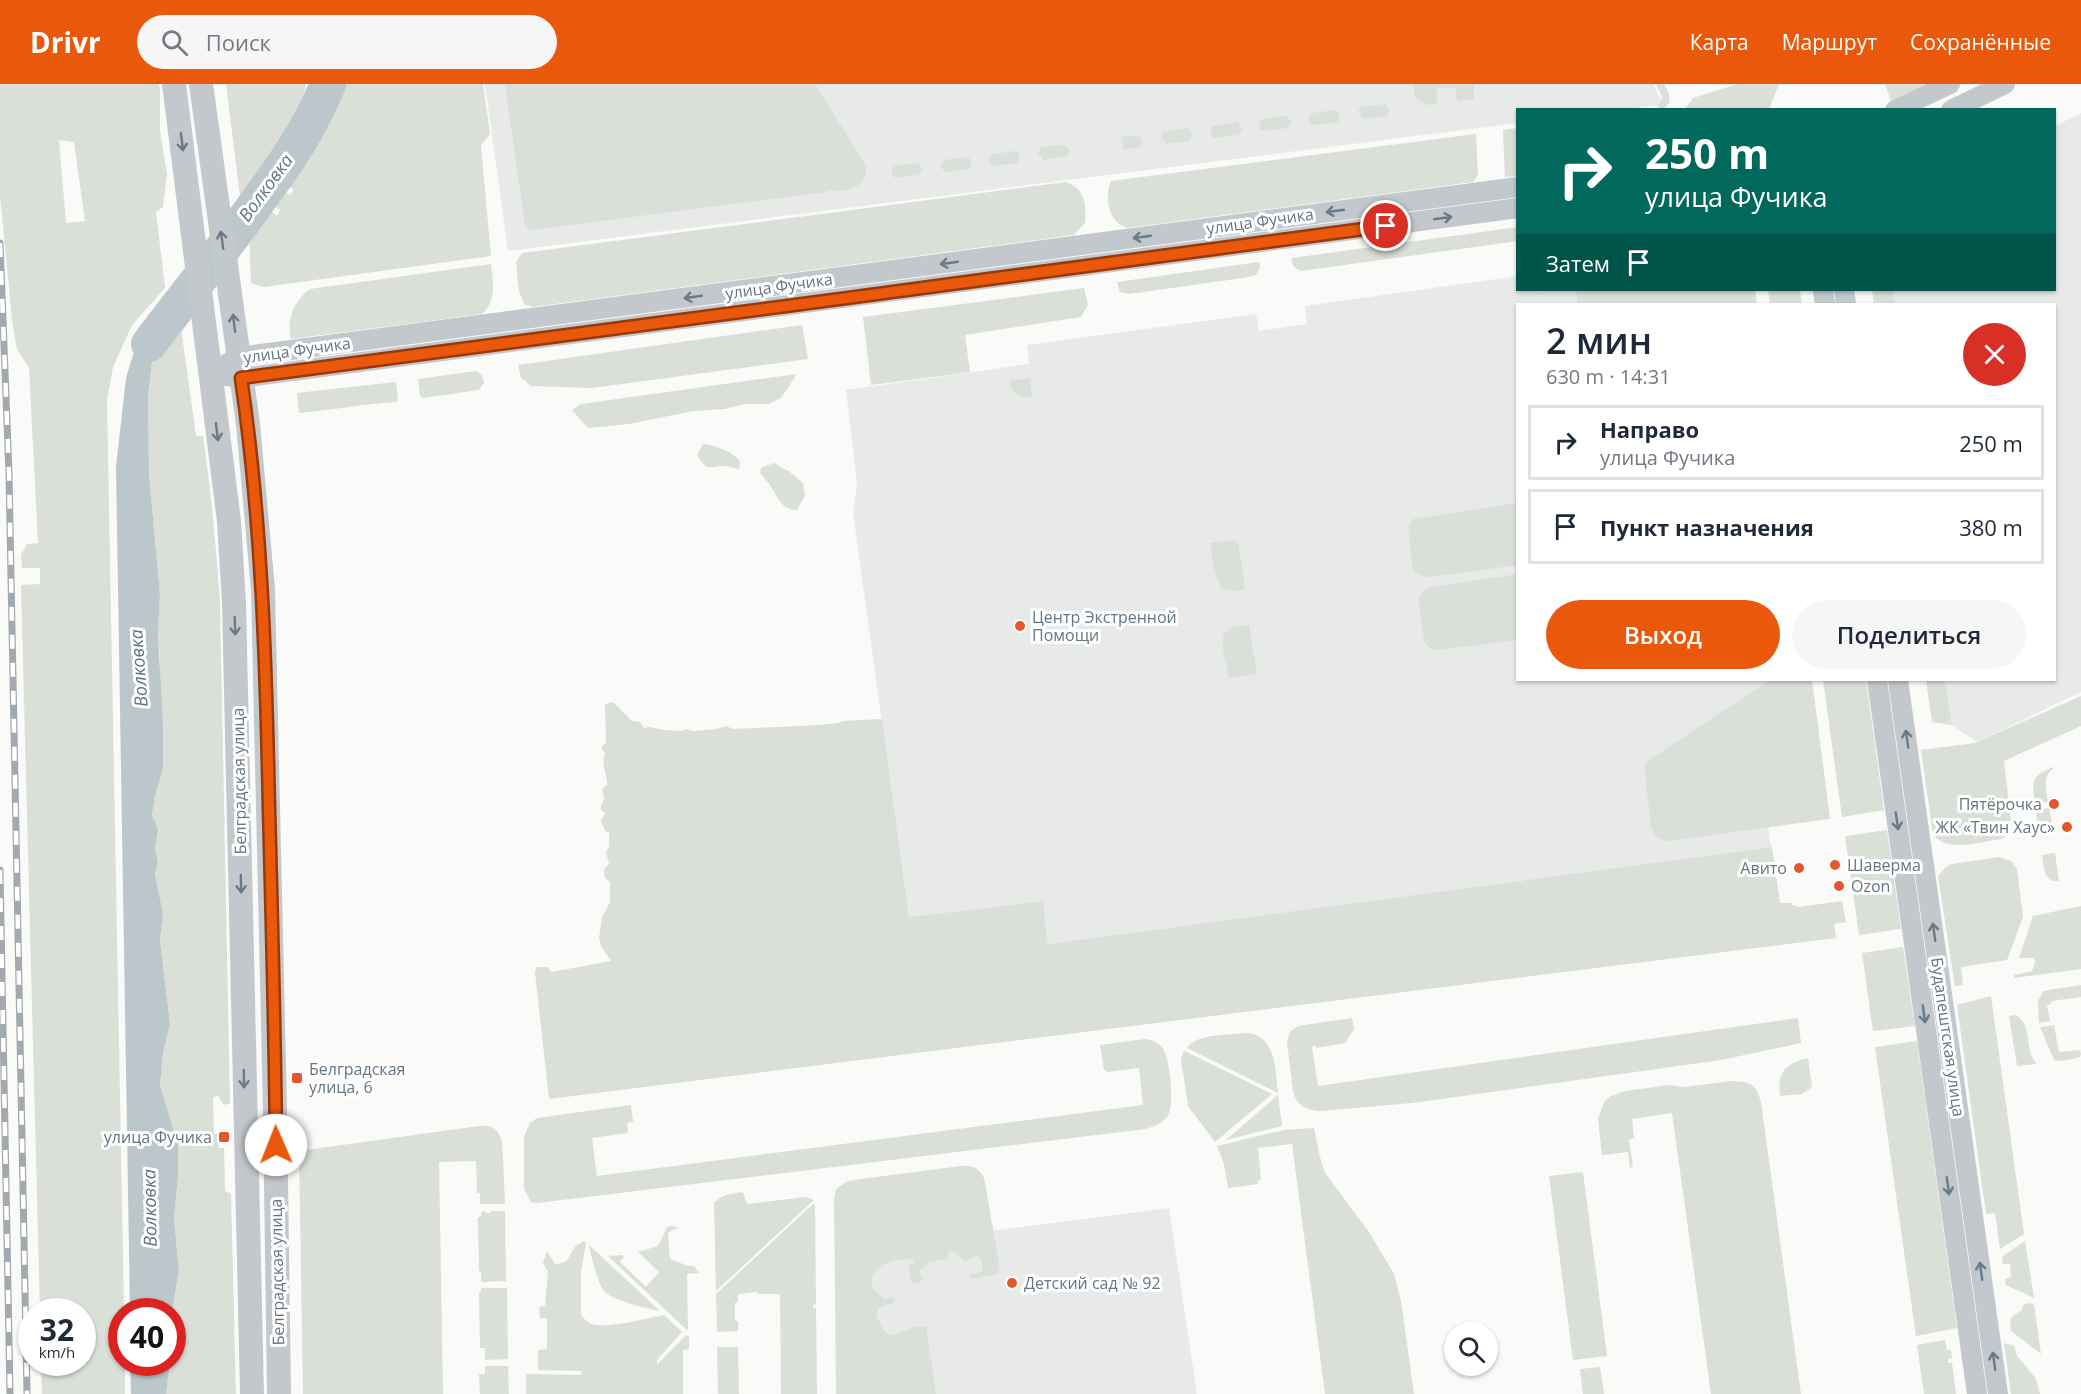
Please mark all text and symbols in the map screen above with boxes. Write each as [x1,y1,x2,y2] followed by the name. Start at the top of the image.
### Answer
[137,15,557,69] search box
[30,23,101,61] text: Drivr
[158,26,191,59] icon: search
[206,27,271,57] text: Поиск
[1690,28,1749,56] text: Карта
[1782,28,1877,56] text: Маршрут
[1910,28,2051,56] text: Сохранённые
[1645,124,1769,181] text: 250 m
[176,132,187,151] one-way arrow
[1546,132,1624,210] icon: right
[233,149,298,226] water label: Волковка
[1645,178,1828,215] text: улица Фучика
[1360,200,1411,251] pin
[1205,203,1315,239] street label: улица Фучика
[1326,206,1346,217] one-way arrow
[1369,209,1402,242] icon: arrive
[1433,212,1453,223] one-way arrow
[217,230,228,250] one-way arrow
[1132,232,1152,243] one-way arrow
[1622,246,1655,279] icon: arrive
[1546,248,1610,278] text: Затем
[939,258,959,269] one-way arrow
[724,268,834,304] street label: улица Фучика
[683,292,703,303] one-way arrow
[228,313,239,333] one-way arrow
[1546,316,1652,365] text: 2 мин
[1963,323,2026,386] button: close
[242,332,352,368] street label: улица Фучика
[1546,363,1671,390] text: 630 m · 14:31
[1600,414,1699,444] text: Направо
[212,422,223,442] one-way arrow
[1549,426,1582,459] icon: right
[1959,428,2023,458] text: 250 m
[1600,444,1735,471] text: улица Фучика
[1549,510,1582,543] icon: arrive
[1600,512,1814,542] text: Пункт назначения
[1959,512,2023,542] text: 380 m
[1546,600,1780,669] button: Выход
[1792,600,2026,669] button: Поделиться
[1032,606,1177,646] place label: Центр Экстренной Помощи
[229,616,241,636] one-way arrow
[1013,619,1027,633] marker: Центр Экстренной Помощи
[123,628,153,708] water label: Волковка
[227,707,251,855] street label: Белградская улица
[1901,730,1912,749] one-way arrow
[1959,793,2042,815] place label: Пятёрочка
[2047,797,2061,811] marker: Пятёрочка
[1891,810,1902,830] one-way arrow
[1936,816,2055,838] place label: ЖК «Твин Хаус»
[2060,820,2074,834] marker: ЖК «Твин Хаус»
[1847,854,1921,876] place label: Шаверма
[1740,857,1787,879] place label: Авито
[1828,858,1842,872] marker: Шаверма
[1792,861,1806,875] marker: Авито
[235,874,247,894] one-way arrow
[1851,875,1890,897] place label: Ozon
[1832,879,1846,893] marker: Ozon
[1928,923,1939,942] one-way arrow
[1926,956,1970,1118] street label: Будапештская улица
[1918,1003,1929,1023] one-way arrow
[309,1058,405,1098] place label: Белградская улица, 6
[239,1069,250,1089] one-way arrow
[290,1071,304,1085] marker: Белградская улица, 6
[244,1113,308,1177] position arrow
[104,1126,212,1148] place label: улица Фучика
[217,1130,231,1144] marker: улица Фучика
[136,1169,162,1247] water label: Волковка
[1943,1176,1954,1195] one-way arrow
[265,1198,289,1346] street label: Белградская улица
[1976,1261,1987,1281] one-way arrow
[1024,1272,1161,1294] place label: Детский сад № 92
[1005,1276,1019,1290] marker: Детский сад № 92
[108,1298,186,1376] speed limit sign: 40
[40,1309,74,1350] text: 32
[1444,1322,1498,1376] map controls
[1444,1322,1498,1376] button: search
[39,1342,75,1362] text: km/h
[1988,1352,1999,1372] one-way arrow

